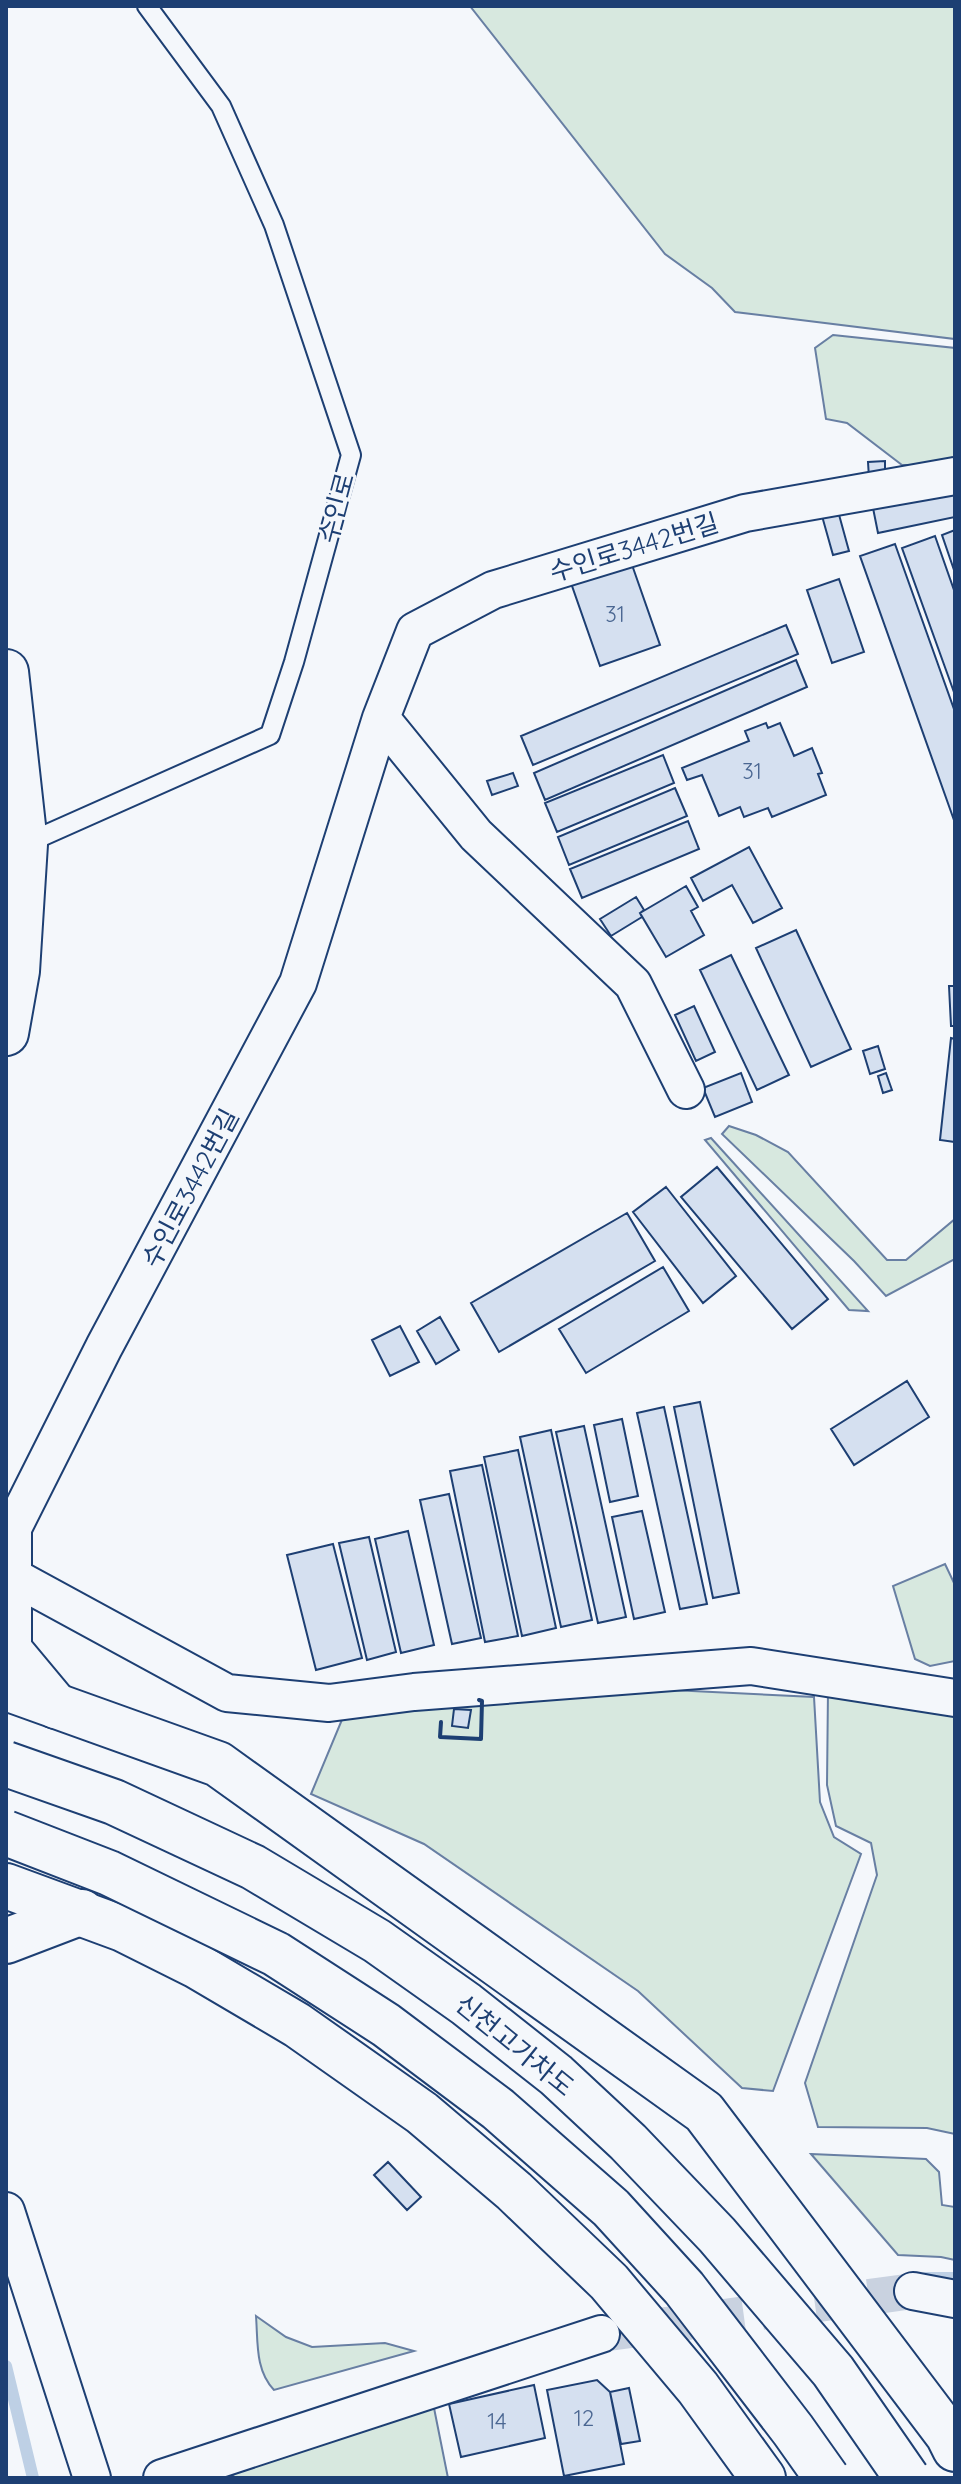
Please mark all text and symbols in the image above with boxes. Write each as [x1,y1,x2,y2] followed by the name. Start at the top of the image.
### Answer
[311,469,361,547] street label: 수인로
[545,506,723,588] street label: 수인로3442번길
[605,600,625,628] house number: 31
[742,757,762,785] house number: 31
[134,1103,246,1273] street label: 수인로3442번길
[449,1987,581,2103] street label: 신천고가차도
[574,2404,594,2432] house number: 12
[487,2407,507,2435] house number: 14

